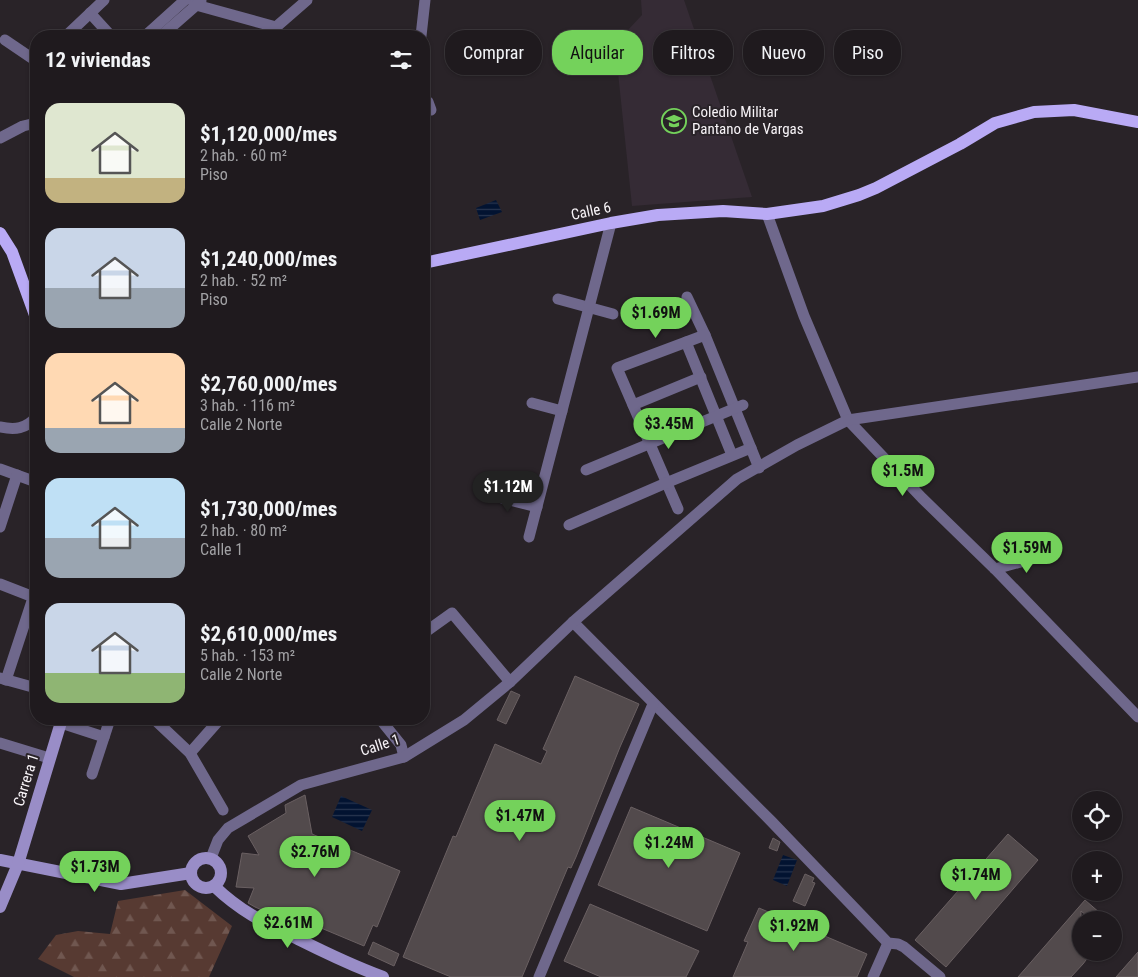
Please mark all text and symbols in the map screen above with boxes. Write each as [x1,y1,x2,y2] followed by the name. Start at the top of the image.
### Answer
[445,30,542,75] chip: Comprar
[552,30,643,75] chip: Alquilar
[653,30,733,75] chip: Filtros
[743,30,824,75] chip: Nuevo
[834,30,901,75] chip: Piso
[387,46,415,74] icon: filters
[45,48,151,72] text: 12 viviendas
[692,103,804,138] place label: Coledio Militar Pantano de Vargas
[661,108,687,134] school or university icon: Coledio Militar Pantano de Vargas
[200,122,337,146] text: $1,120,000/mes
[85,123,145,183] icon: home
[200,146,287,165] text: 2 hab. · 60 m²
[200,165,228,184] text: Piso
[569,198,613,224] street label: Calle 6
[200,247,337,271] text: $1,240,000/mes
[85,248,145,308] icon: home
[200,271,287,290] text: 2 hab. · 52 m²
[200,290,228,309] text: Piso
[615,296,697,339] pin: $1.69M
[631,303,681,322] text: $1.69M
[200,372,337,396] text: $2,760,000/mes
[85,373,145,433] icon: home
[200,396,295,415] text: 3 hab. · 116 m²
[628,408,710,450] pin: $3.45M
[644,414,694,433] text: $3.45M
[200,415,282,434] text: Calle 2 Norte
[868,454,938,497] pin: $1.5M
[882,461,924,480] text: $1.5M
[467,470,549,513] pin: $1.12M
[483,477,533,496] text: $1.12M
[200,497,337,521] text: $1,730,000/mes
[85,498,145,558] icon: home
[200,521,287,540] text: 2 hab. · 80 m²
[986,532,1068,574] pin: $1.59M
[1002,538,1052,557] text: $1.59M
[200,540,243,559] text: Calle 1
[200,622,337,646] text: $2,610,000/mes
[85,623,145,683] icon: home
[200,646,295,665] text: 5 hab. · 153 m²
[200,665,282,684] text: Calle 2 Norte
[358,730,402,760] street label: Calle 1
[9,752,43,808] street label: Carrera 1
[1072,791,1122,961] map controls
[1072,791,1122,841] button: locate
[479,800,561,842] pin: $1.47M
[495,806,545,825] text: $1.47M
[628,826,710,869] pin: $1.24M
[644,833,694,852] text: $1.24M
[274,836,356,878] pin: $2.76M
[290,842,340,861] text: $2.76M
[54,850,136,893] pin: $1.73M
[1072,851,1122,901] button: +
[70,857,120,876] text: $1.73M
[935,858,1017,901] pin: $1.74M
[951,865,1001,884] text: $1.74M
[247,906,329,949] pin: $2.61M
[753,910,835,952] pin: $1.92M
[1072,911,1122,961] button: −
[263,913,313,932] text: $2.61M
[769,916,819,935] text: $1.92M

